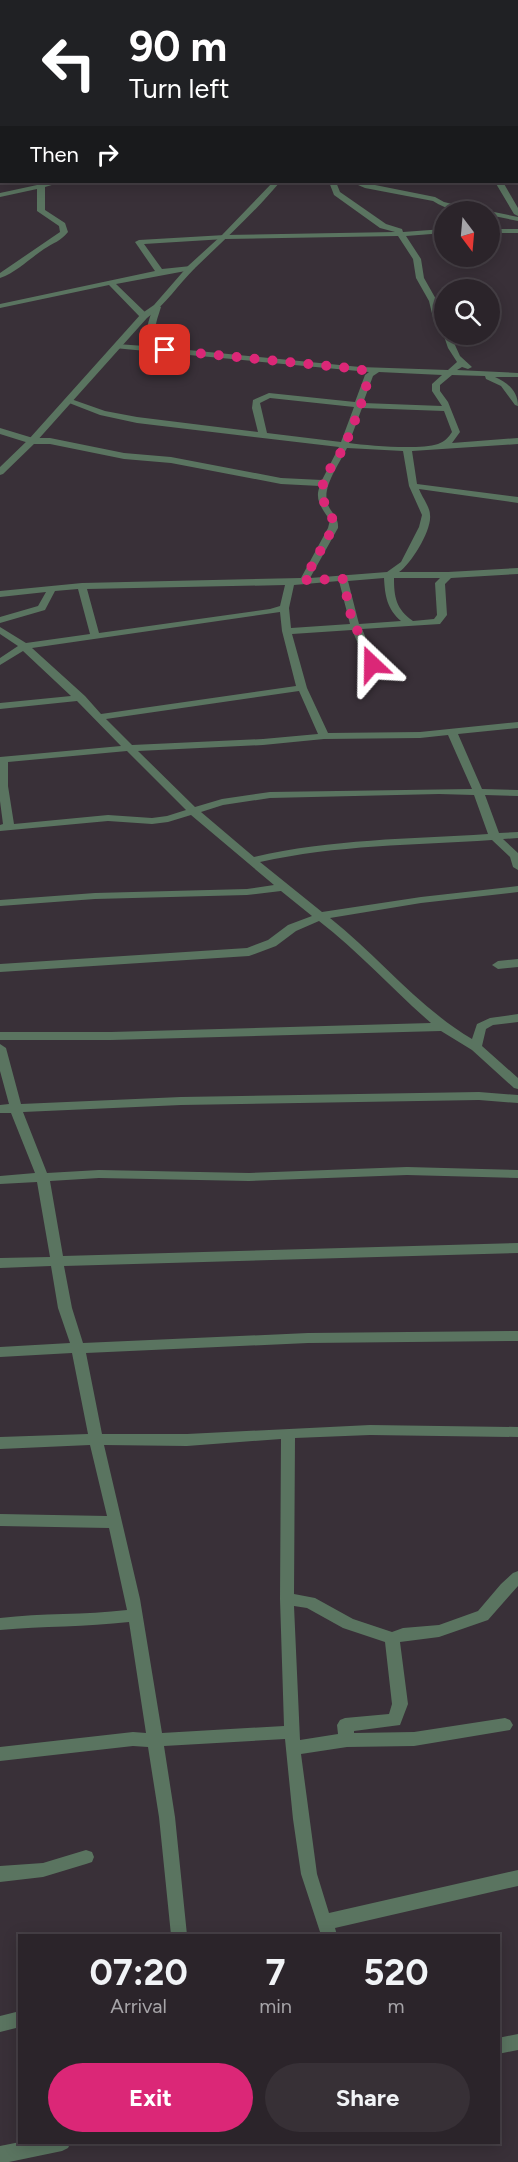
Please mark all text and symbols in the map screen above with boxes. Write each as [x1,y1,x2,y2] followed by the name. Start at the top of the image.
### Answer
[129,21,227,72] text: 90 m
[30,24,108,102] icon: left
[129,72,229,105] text: Turn left
[91,138,124,171] icon: right
[30,141,79,168] text: Then
[434,201,500,267] north arrow
[434,201,500,345] map controls
[434,279,500,345] button: search
[139,324,190,375] pin
[148,333,181,366] icon: arrive
[340,632,404,696] position arrow
[89,1951,188,1994] text: 07:20
[266,1951,286,1994] text: 7
[363,1951,429,1994] text: 520
[110,1994,167,2018] text: Arrival
[259,1994,292,2018] text: min
[387,1994,405,2018] text: m
[48,2063,253,2132] button: Exit
[265,2063,470,2132] button: Share

